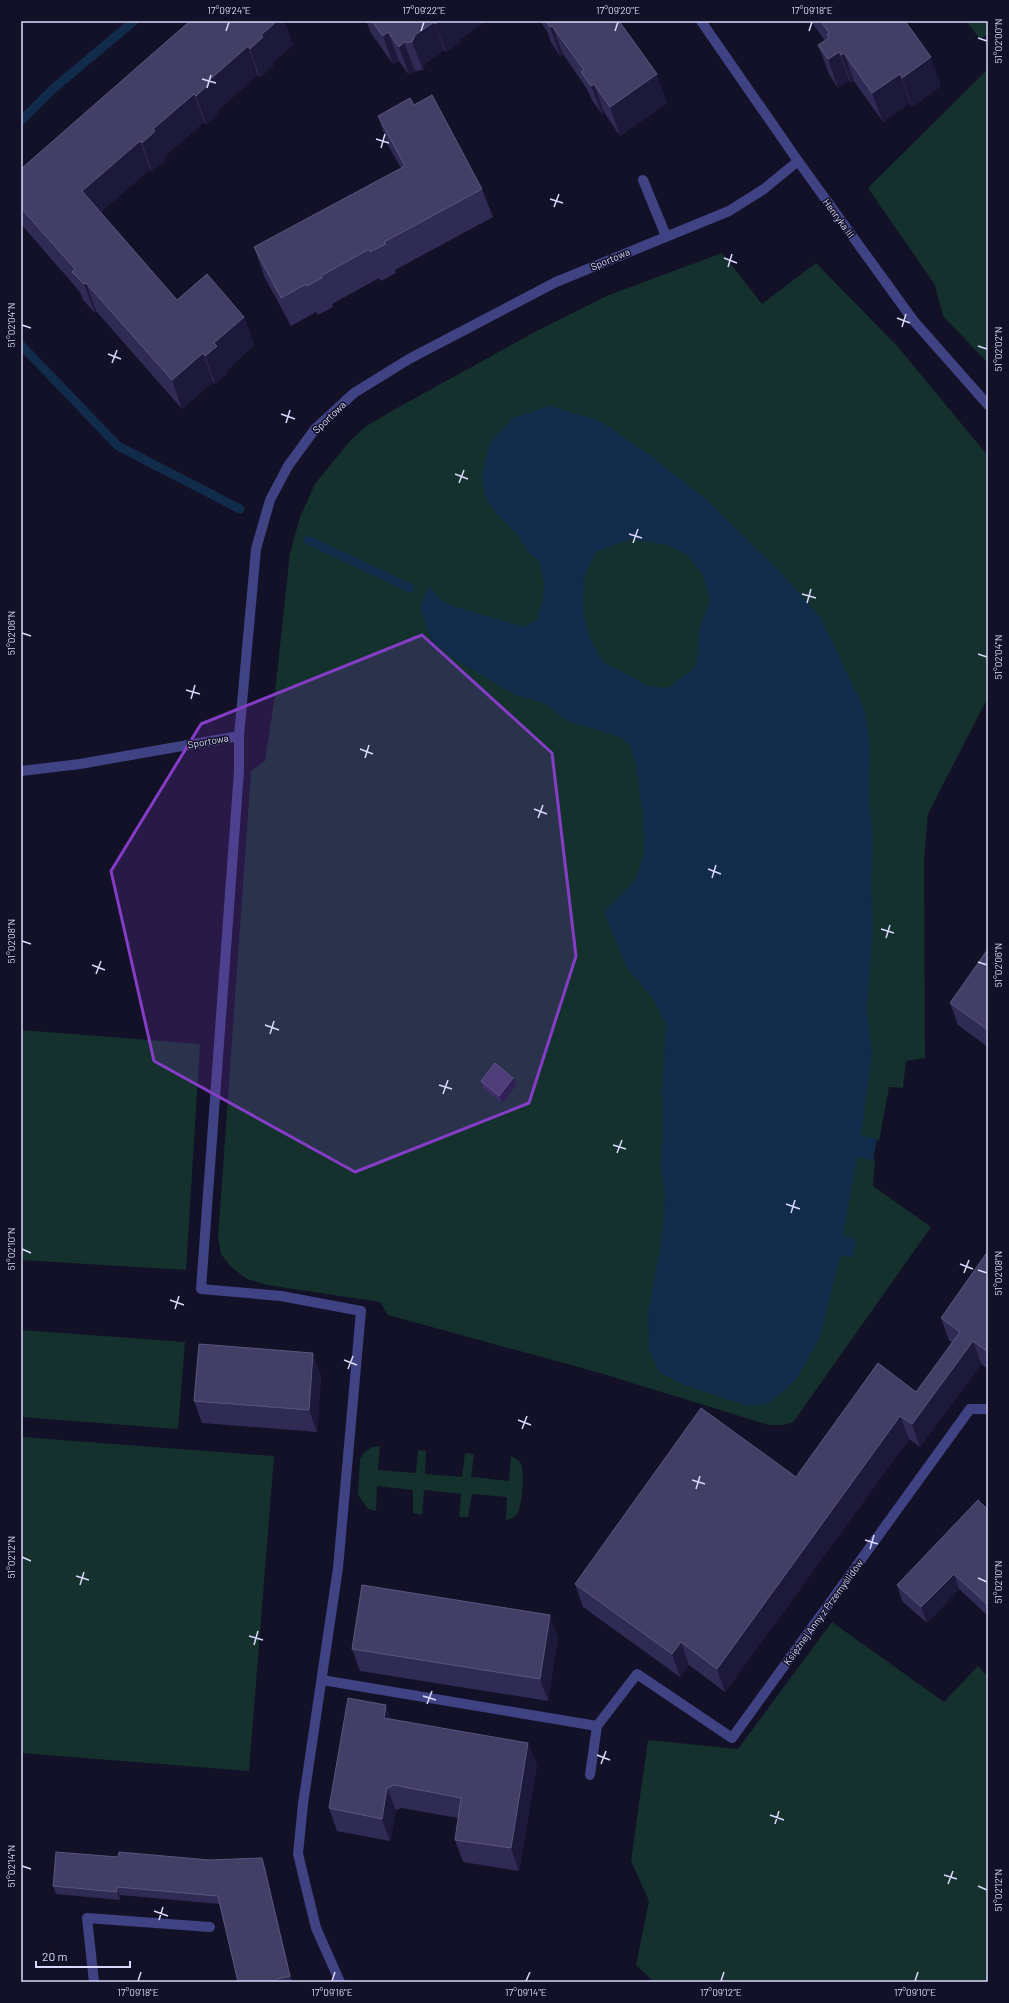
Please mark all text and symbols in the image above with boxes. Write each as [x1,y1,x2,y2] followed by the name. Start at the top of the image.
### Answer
[207,4,251,16] text: 17°09'24"E
[402,4,446,16] text: 17°09'22"E
[596,4,640,16] text: 17°09'20"E
[791,4,833,16] text: 17°09'18"E
[992,18,1004,64] text: 51°02'00"N
[821,196,857,240] street label: Henryka III
[589,245,631,273] street label: Sportowa
[5,303,17,347] text: 51°02'04"N
[992,327,1004,371] text: 51°02'02"N
[310,398,348,436] street label: Sportowa
[5,611,17,655] text: 51°02'06"N
[992,635,1004,679] text: 51°02'04"N
[187,731,229,751] street label: Sportowa
[5,919,17,963] text: 51°02'08"N
[992,943,1004,987] text: 51°02'06"N
[5,1227,17,1271] text: 51°02'10"N
[992,1251,1004,1295] text: 51°02'08"N
[5,1536,17,1578] text: 51°02'12"N
[781,1557,865,1667] street label: Księżnej Anny z Przemyślidów
[992,1560,1004,1604] text: 51°02'10"N
[5,1845,17,1887] text: 51°02'14"N
[992,1869,1004,1911] text: 51°02'12"N
[36,1943,130,1969] scale bar
[42,1949,68,1963] text: 20 m
[117,1986,159,1998] text: 17°09'18"E
[311,1986,353,1998] text: 17°09'16"E
[505,1986,547,1998] text: 17°09'14"E
[700,1986,742,1998] text: 17°09'12"E
[894,1986,936,1998] text: 17°09'10"E

